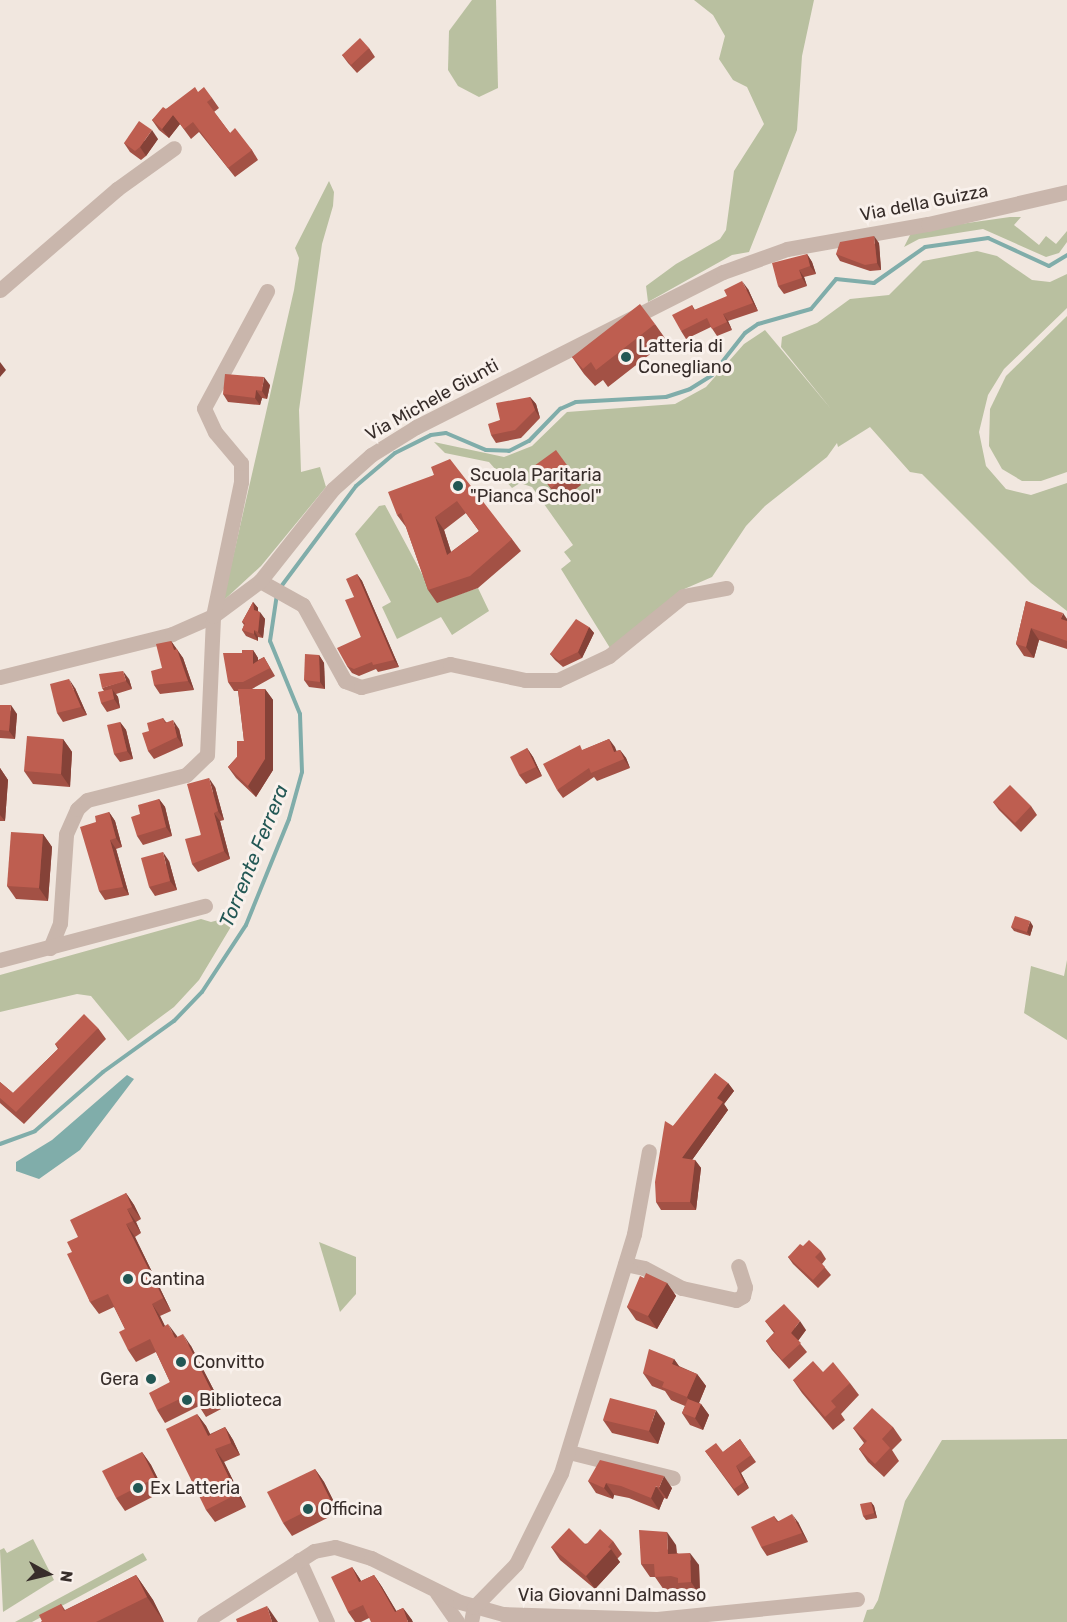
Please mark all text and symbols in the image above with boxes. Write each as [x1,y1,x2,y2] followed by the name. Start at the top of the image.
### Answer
[858,180,990,226] street label: Via della Guizza
[638,336,732,378] place label: Latteria di Conegliano
[619,350,633,364] marker: Latteria di Conegliano
[362,355,502,445] street label: Via Michele Giunti
[470,465,602,508] place label: Scuola Paritaria "Pianca School"
[451,479,465,493] marker: Scuola Paritaria "Pianca School"
[214,781,294,931] water label: Torrente Ferrera
[140,1268,205,1290] place label: Cantina
[121,1272,135,1286] marker: Cantina
[193,1351,265,1373] place label: Convitto
[174,1355,188,1369] marker: Convitto
[100,1368,139,1390] place label: Gera
[144,1372,158,1386] marker: Gera
[199,1389,282,1411] place label: Biblioteca
[180,1393,194,1407] marker: Biblioteca
[150,1477,240,1499] place label: Ex Latteria
[131,1481,145,1495] marker: Ex Latteria
[320,1498,383,1520] place label: Officina
[301,1502,315,1516] marker: Officina
[18,1544,78,1604] north arrow
[56,1570,77,1584] text: N
[518,1584,706,1606] street label: Via Giovanni Dalmasso

